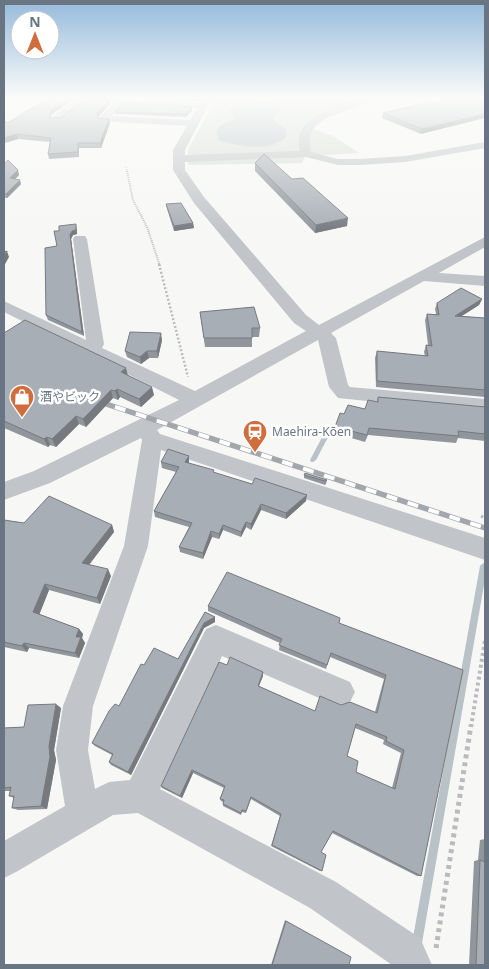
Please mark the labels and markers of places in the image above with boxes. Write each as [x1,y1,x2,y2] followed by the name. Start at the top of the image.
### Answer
[9,384,35,418] shop icon: 酒やビック
[40,388,100,405] place label: 酒やビック
[242,419,268,453] station icon: Maehira-Kōen
[272,423,351,440] place label: Maehira-Kōen

